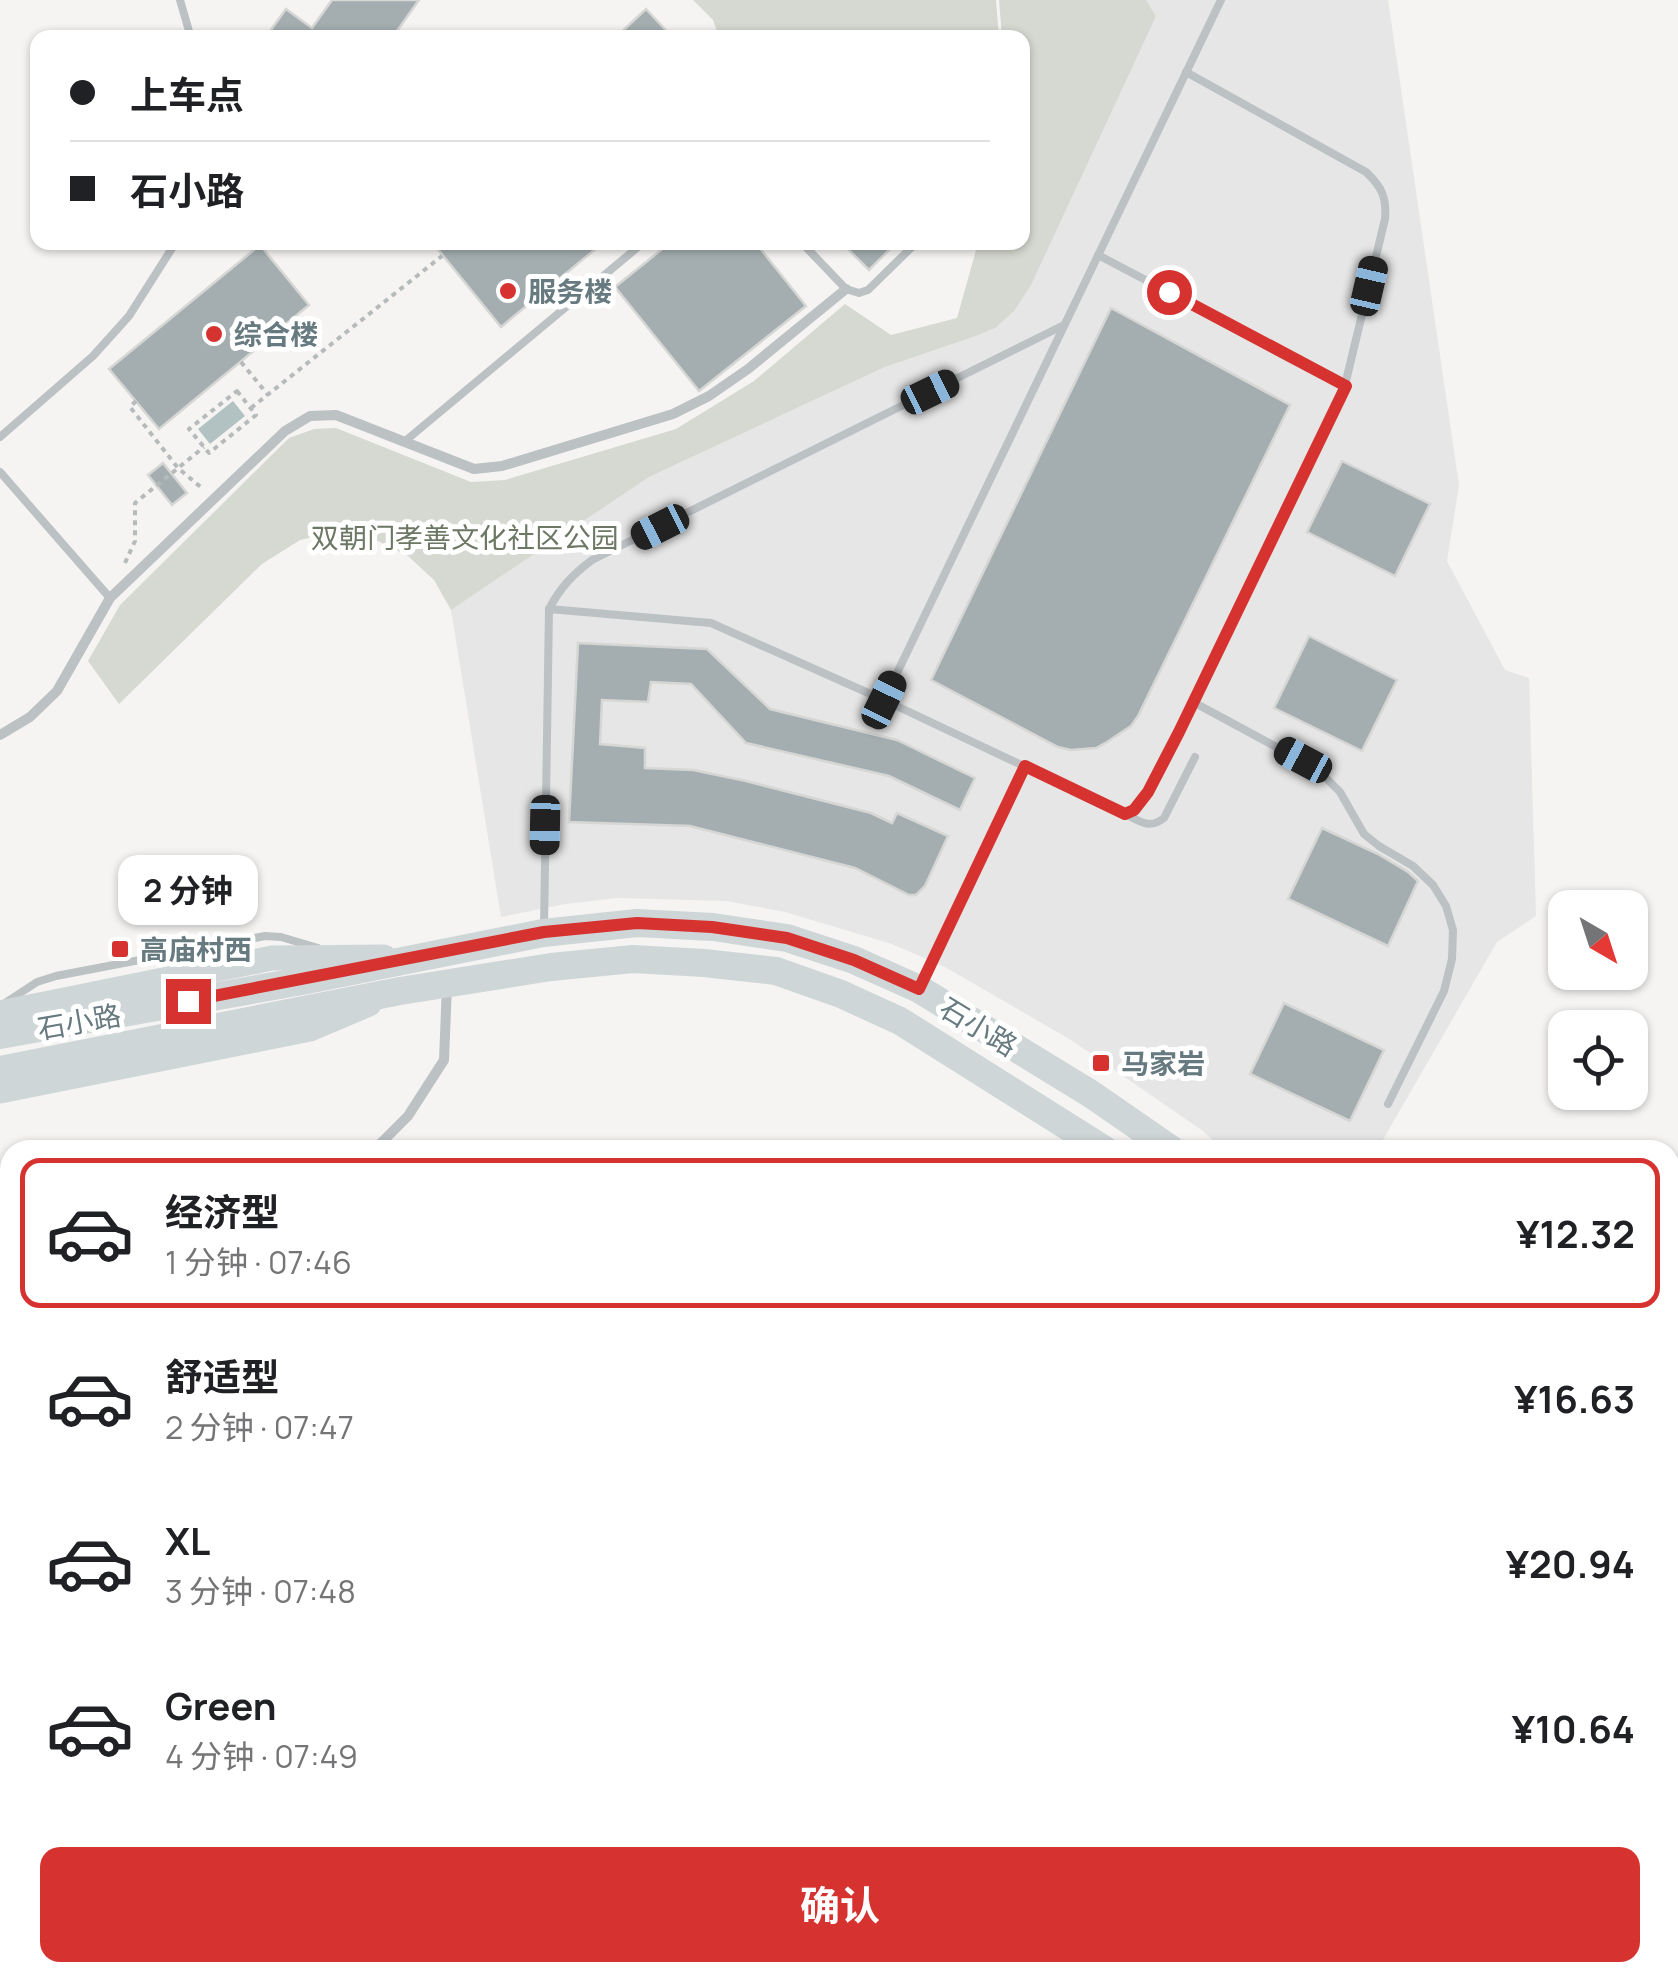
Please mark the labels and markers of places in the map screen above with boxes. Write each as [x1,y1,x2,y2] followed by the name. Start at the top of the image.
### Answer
[528,272,612,310] place label: 服务楼
[497,280,519,302] marker: 服务楼
[234,315,318,353] place label: 综合楼
[203,323,225,345] marker: 综合楼
[140,930,252,968] place label: 高庙村西
[109,938,131,960] marker: 高庙村西
[1121,1044,1205,1082] place label: 马家岩
[1090,1052,1112,1074] marker: 马家岩

